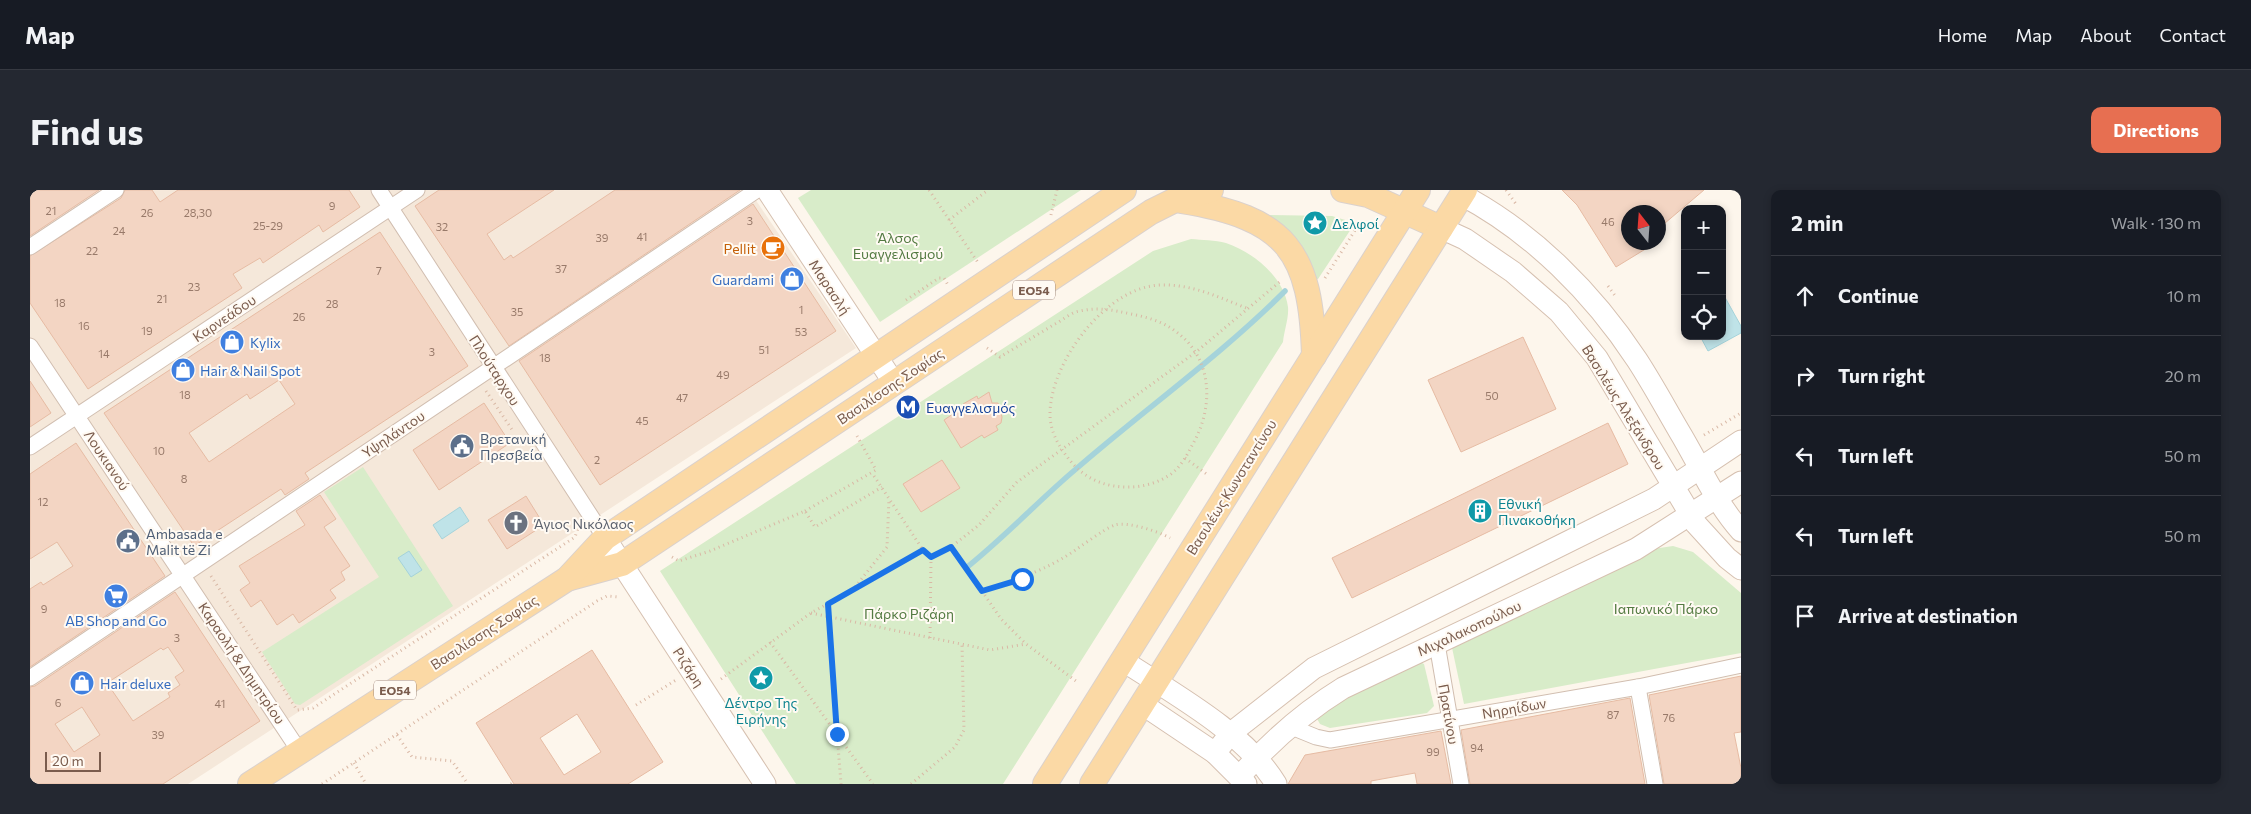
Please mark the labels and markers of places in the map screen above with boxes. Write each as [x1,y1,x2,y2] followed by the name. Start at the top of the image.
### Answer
[1302,210,1328,236] place icon: Δελφοί
[1332,215,1380,232] place label: Δελφοί
[760,235,786,261] cafe icon: Pellit
[724,240,756,257] place label: Pellit
[779,266,805,292] shop icon: Guardami
[712,271,774,288] place label: Guardami
[219,329,245,355] shop icon: Kylix
[250,334,281,351] place label: Kylix
[170,357,196,383] shop icon: Hair & Nail Spot
[200,362,301,379] place label: Hair & Nail Spot
[895,394,921,420] metro station icon: Ευαγγελισμός
[926,399,1016,416] place label: Ευαγγελισμός
[480,430,546,463] place label: Βρετανική Πρεσβεία
[449,433,475,459] public building icon: Βρετανική Πρεσβεία
[1498,495,1576,528] place label: Εθνική Πινακοθήκη
[1467,498,1493,524] building icon: Εθνική Πινακοθήκη
[503,510,529,536] church icon: Άγιος Νικόλαος
[533,515,634,532] place label: Άγιος Νικόλαος
[146,525,223,558] place label: Ambasada e Malit të Zi
[115,528,141,554] public building icon: Ambasada e Malit të Zi
[103,583,129,609] supermarket icon: AB Shop and Go
[65,612,167,629] place label: AB Shop and Go
[748,665,774,691] place icon: Δέντρο Της Ειρήνης
[69,670,95,696] shop icon: Hair deluxe
[100,675,171,692] place label: Hair deluxe
[725,694,797,727] place label: Δέντρο Της Ειρήνης

